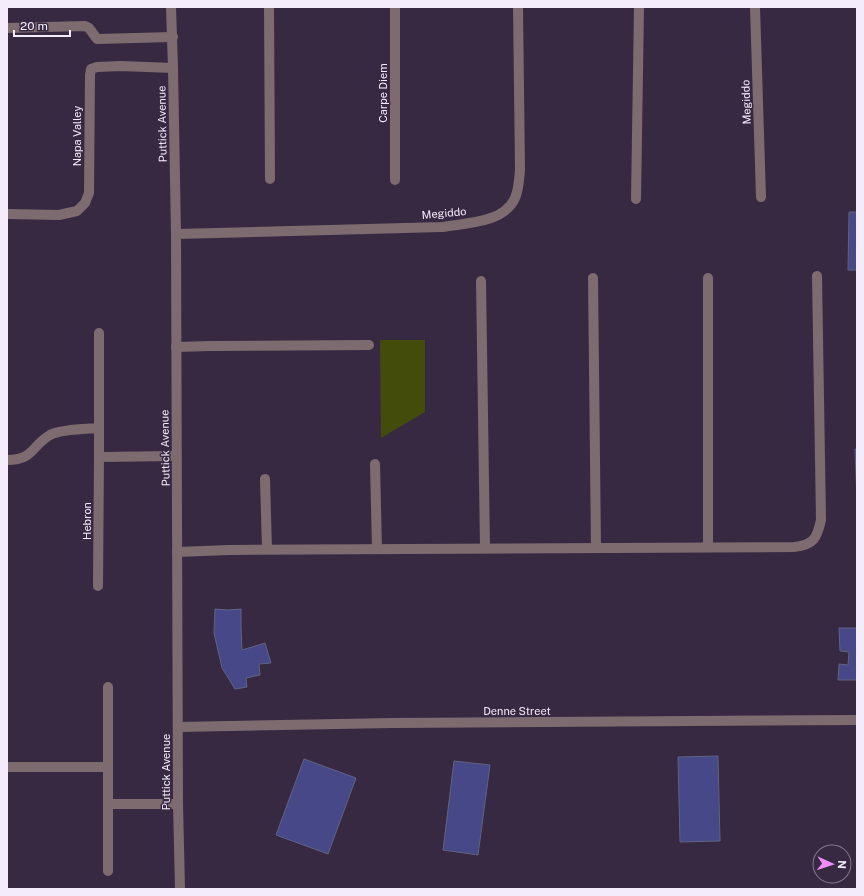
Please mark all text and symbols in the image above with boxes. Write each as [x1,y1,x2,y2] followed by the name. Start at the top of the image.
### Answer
[14,12,70,38] scale bar
[20,19,48,33] text: 20 m
[377,63,389,123] street label: Carpe Diem
[739,79,753,125] street label: Megiddo
[155,86,169,162] street label: Puttick Avenue
[71,106,83,166] street label: Napa Valley
[421,205,467,221] street label: Megiddo
[158,410,172,486] street label: Puttick Avenue
[81,502,93,540] street label: Hebron
[483,705,551,717] street label: Denne Street
[160,734,172,810] street label: Puttick Avenue
[812,844,852,884] north arrow
[836,860,848,869] text: N

